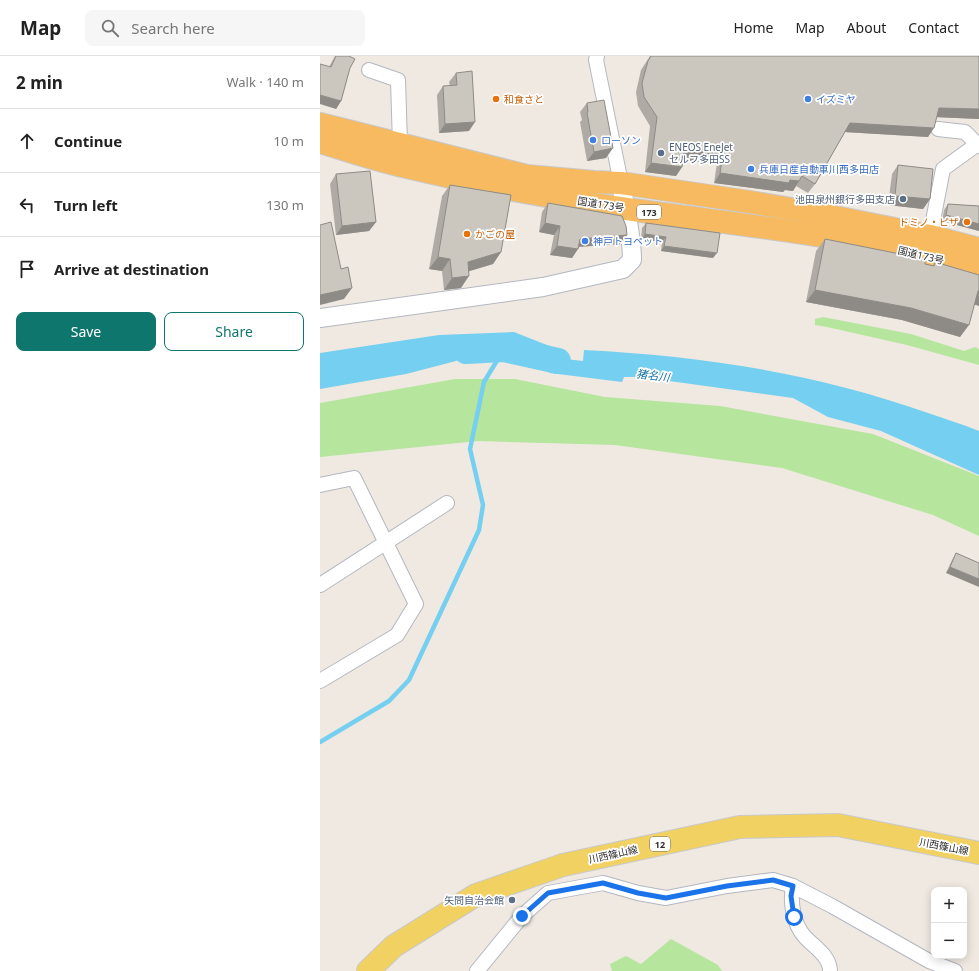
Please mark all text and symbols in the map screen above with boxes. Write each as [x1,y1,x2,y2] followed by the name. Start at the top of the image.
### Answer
[85,10,365,46] search box
[20,15,61,41] text: Map
[99,17,121,39] icon: search
[131,18,215,38] text: Search here
[734,18,773,37] text: Home
[795,18,825,37] text: Map
[847,18,886,37] text: About
[908,18,959,37] text: Contact
[16,71,63,94] text: 2 min
[226,73,304,91] text: Walk · 140 m
[504,92,544,106] place label: 和食さと
[816,92,856,106] place label: イズミヤ
[491,94,501,104] marker: 和食さと
[803,94,813,104] marker: イズミヤ
[16,130,38,152] icon: ahead
[54,131,122,151] text: Continue
[274,132,304,150] text: 10 m
[601,133,641,147] place label: ローソン
[588,135,598,145] marker: ローソン
[669,140,733,166] place label: ENEOS EneJet セルフ多田SS
[656,148,666,158] marker: ENEOS EneJet セルフ多田SS
[759,162,879,176] place label: 兵庫日産自動車川西多田店
[746,164,756,174] marker: 兵庫日産自動車川西多田店
[795,192,895,206] place label: 池田泉州銀行多田支店
[577,193,625,215] street label: 国道173号
[16,194,38,216] icon: left
[898,194,908,204] marker: 池田泉州銀行多田支店
[54,195,118,215] text: Turn left
[266,196,304,214] text: 130 m
[637,205,661,219] road number: 173
[899,215,959,229] place label: ドミノ・ピザ
[962,217,972,227] marker: ドミノ・ピザ
[475,227,515,241] place label: かごの屋
[462,229,472,239] marker: かごの屋
[593,234,663,248] place label: 神戸トヨペット
[580,236,590,246] marker: 神戸トヨペット
[896,243,946,267] street label: 国道173号
[16,258,38,280] icon: arrive
[54,259,209,279] text: Arrive at destination
[16,312,156,351] button: Save
[164,312,304,351] button: Share
[636,366,671,385] water label: 猪名川
[918,834,970,858] street label: 川西篠山線
[650,837,670,851] road number: 12
[587,842,639,866] street label: 川西篠山線
[931,887,967,959] map controls
[931,887,967,923] button: +
[444,893,504,907] place label: 矢問自治会館
[507,895,517,905] marker: 矢問自治会館
[513,907,531,925] route end
[785,908,803,926] route start
[931,923,967,959] button: −

